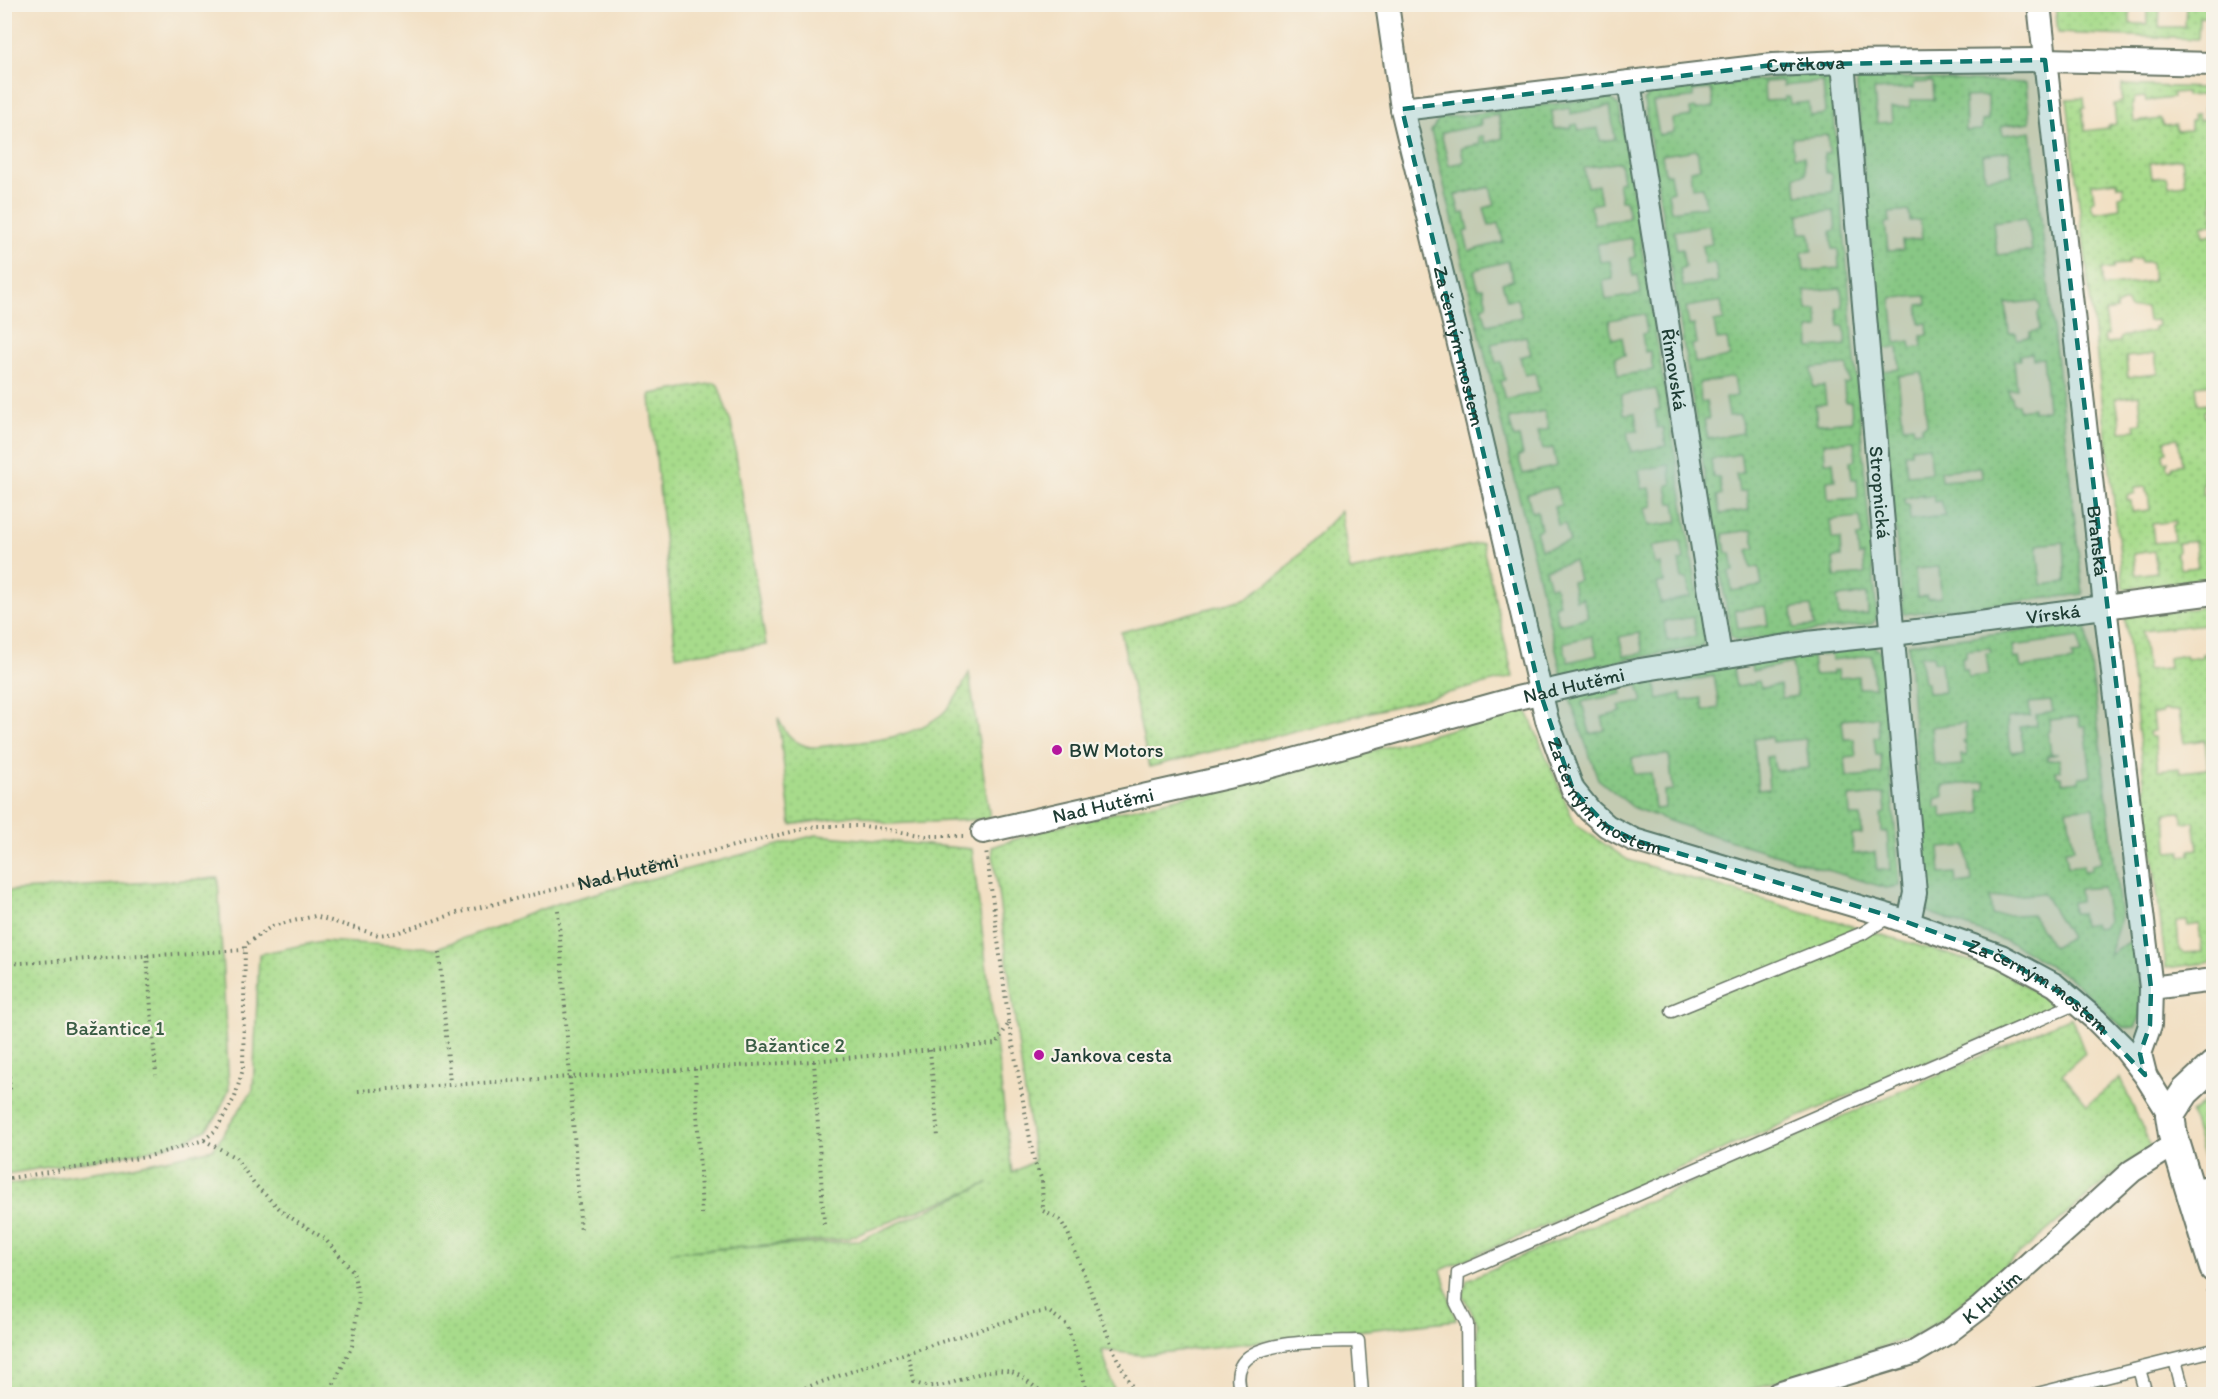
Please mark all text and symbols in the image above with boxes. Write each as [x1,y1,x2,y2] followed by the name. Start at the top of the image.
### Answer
[1765,50,1845,78] street label: Cvrčkova
[1428,263,1490,429] street label: Za černým mostem
[1656,326,1693,413] street label: Římovská
[1864,445,1896,541] street label: Stropnická
[2082,504,2114,578] street label: Branská
[2025,598,2082,629] street label: Vírská
[1521,662,1627,708] street label: Nad Hutěmi
[1543,734,1666,860] street label: Za černým mostem
[1069,738,1163,762] place label: BW Motors
[1050,743,1064,757] marker: BW Motors
[1050,782,1156,828] street label: Nad Hutěmi
[575,848,681,895] street label: Nad Hutěmi
[1965,933,2115,1039] street label: Za černým mostem
[65,1016,165,1040] park label: Bažantice 1
[745,1033,846,1057] park label: Bažantice 2
[1051,1043,1172,1067] place label: Jankova cesta
[1032,1048,1046,1062] marker: Jankova cesta
[1957,1265,2026,1329] street label: K Hutím

